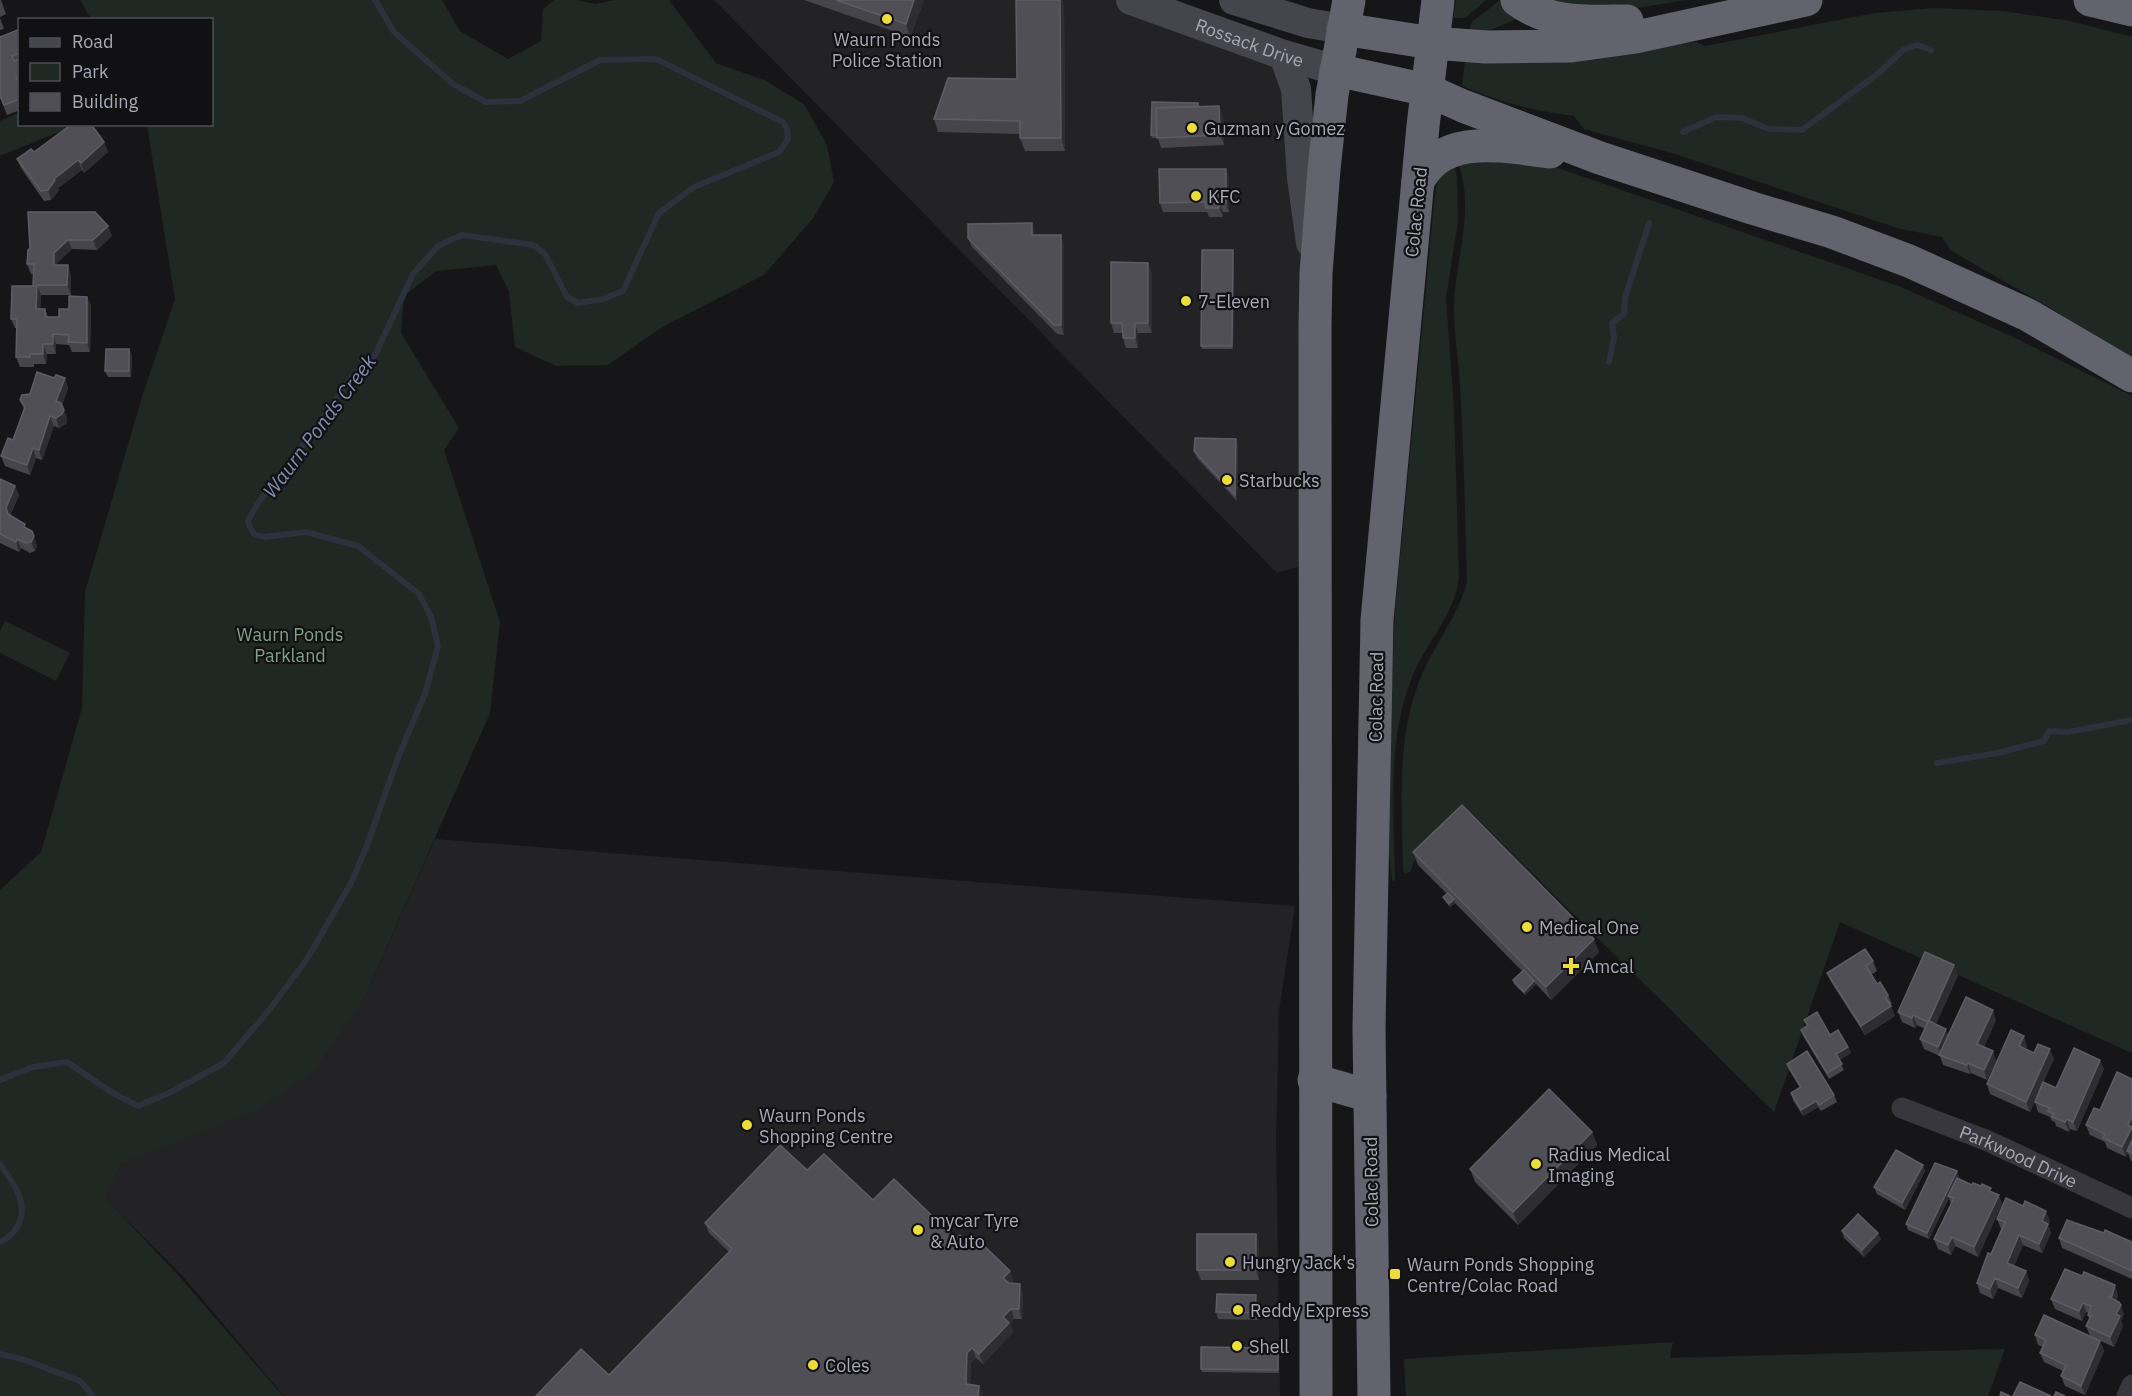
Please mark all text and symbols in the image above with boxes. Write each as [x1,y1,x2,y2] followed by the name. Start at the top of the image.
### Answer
[880,12,894,26] marker: Waurn Ponds Police Station
[1192,13,1306,72] street label: Rossack Drive
[18,18,213,126] legend
[832,28,942,72] place label: Waurn Ponds Police Station
[72,30,113,53] text: Road
[72,60,109,83] text: Park
[72,90,139,113] text: Building
[1204,117,1345,140] place label: Guzman y Gomez
[1185,121,1199,135] marker: Guzman y Gomez
[1400,166,1432,258] street label: Colac Road
[1208,185,1240,208] place label: KFC
[1189,189,1203,203] marker: KFC
[1198,290,1270,313] place label: 7-Eleven
[1179,294,1193,308] marker: 7-Eleven
[256,348,382,503] water label: Waurn Ponds Creek
[1239,469,1320,492] place label: Starbucks
[1220,473,1234,487] marker: Starbucks
[237,623,343,667] park label: Waurn Ponds Parkland
[1364,652,1388,742] street label: Colac Road
[1539,916,1639,939] place label: Medical One
[1520,920,1534,934] marker: Medical One
[1583,955,1634,978] place label: Amcal
[1564,959,1578,973] marker: Amcal
[759,1104,893,1148] place label: Waurn Ponds Shopping Centre
[740,1118,754,1132] marker: Waurn Ponds Shopping Centre
[1956,1120,2081,1193] street label: Parkwood Drive
[1359,1137,1383,1227] street label: Colac Road
[1548,1143,1670,1187] place label: Radius Medical Imaging
[1529,1157,1543,1171] marker: Radius Medical Imaging
[930,1209,1019,1253] place label: mycar Tyre & Auto
[911,1223,925,1237] marker: mycar Tyre & Auto
[1242,1251,1355,1274] place label: Hungry Jack's
[1407,1253,1594,1297] place label: Waurn Ponds Shopping Centre/Colac Road
[1223,1255,1237,1269] marker: Hungry Jack's
[1388,1267,1402,1281] marker: Waurn Ponds Shopping Centre/Colac Road
[1250,1299,1369,1322] place label: Reddy Express
[1231,1303,1245,1317] marker: Reddy Express
[1249,1335,1289,1358] place label: Shell
[1230,1339,1244,1353] marker: Shell
[825,1354,870,1377] place label: Coles
[806,1358,820,1372] marker: Coles

